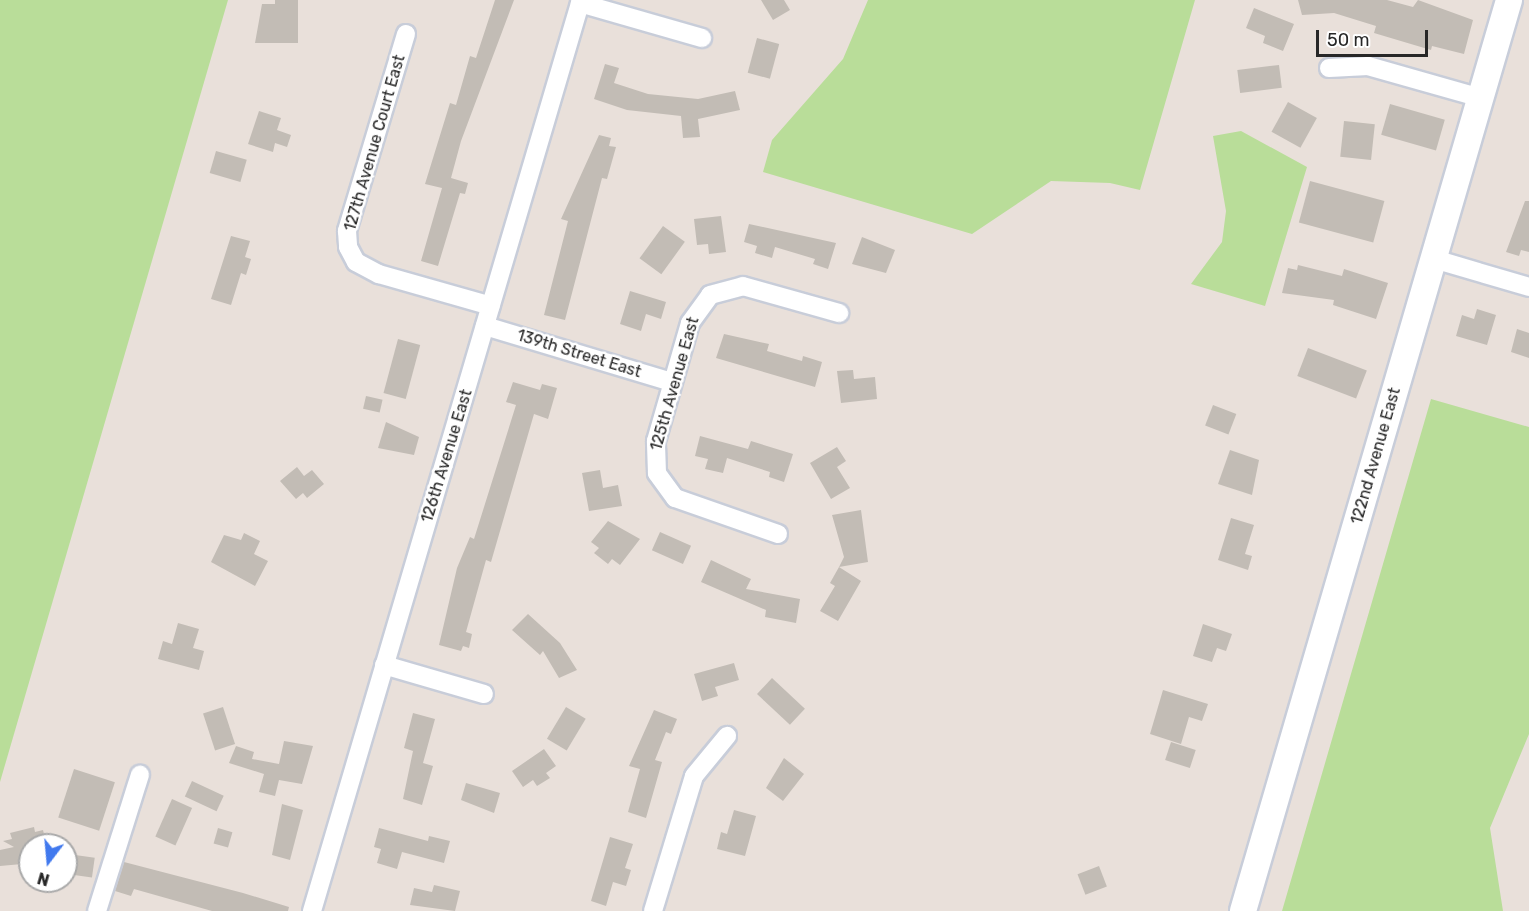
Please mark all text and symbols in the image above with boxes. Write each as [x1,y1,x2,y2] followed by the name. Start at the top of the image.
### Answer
[1319,18,1432,56] scale bar
[1327,29,1370,51] text: 50 m
[341,52,409,234] street label: 127th Avenue Court East
[647,315,703,453] street label: 125th Avenue East
[515,326,643,382] street label: 139th Street East
[1347,385,1405,527] street label: 122nd Avenue East
[418,387,476,525] street label: 126th Avenue East
[18,833,78,893] north arrow
[35,868,52,890] text: N

